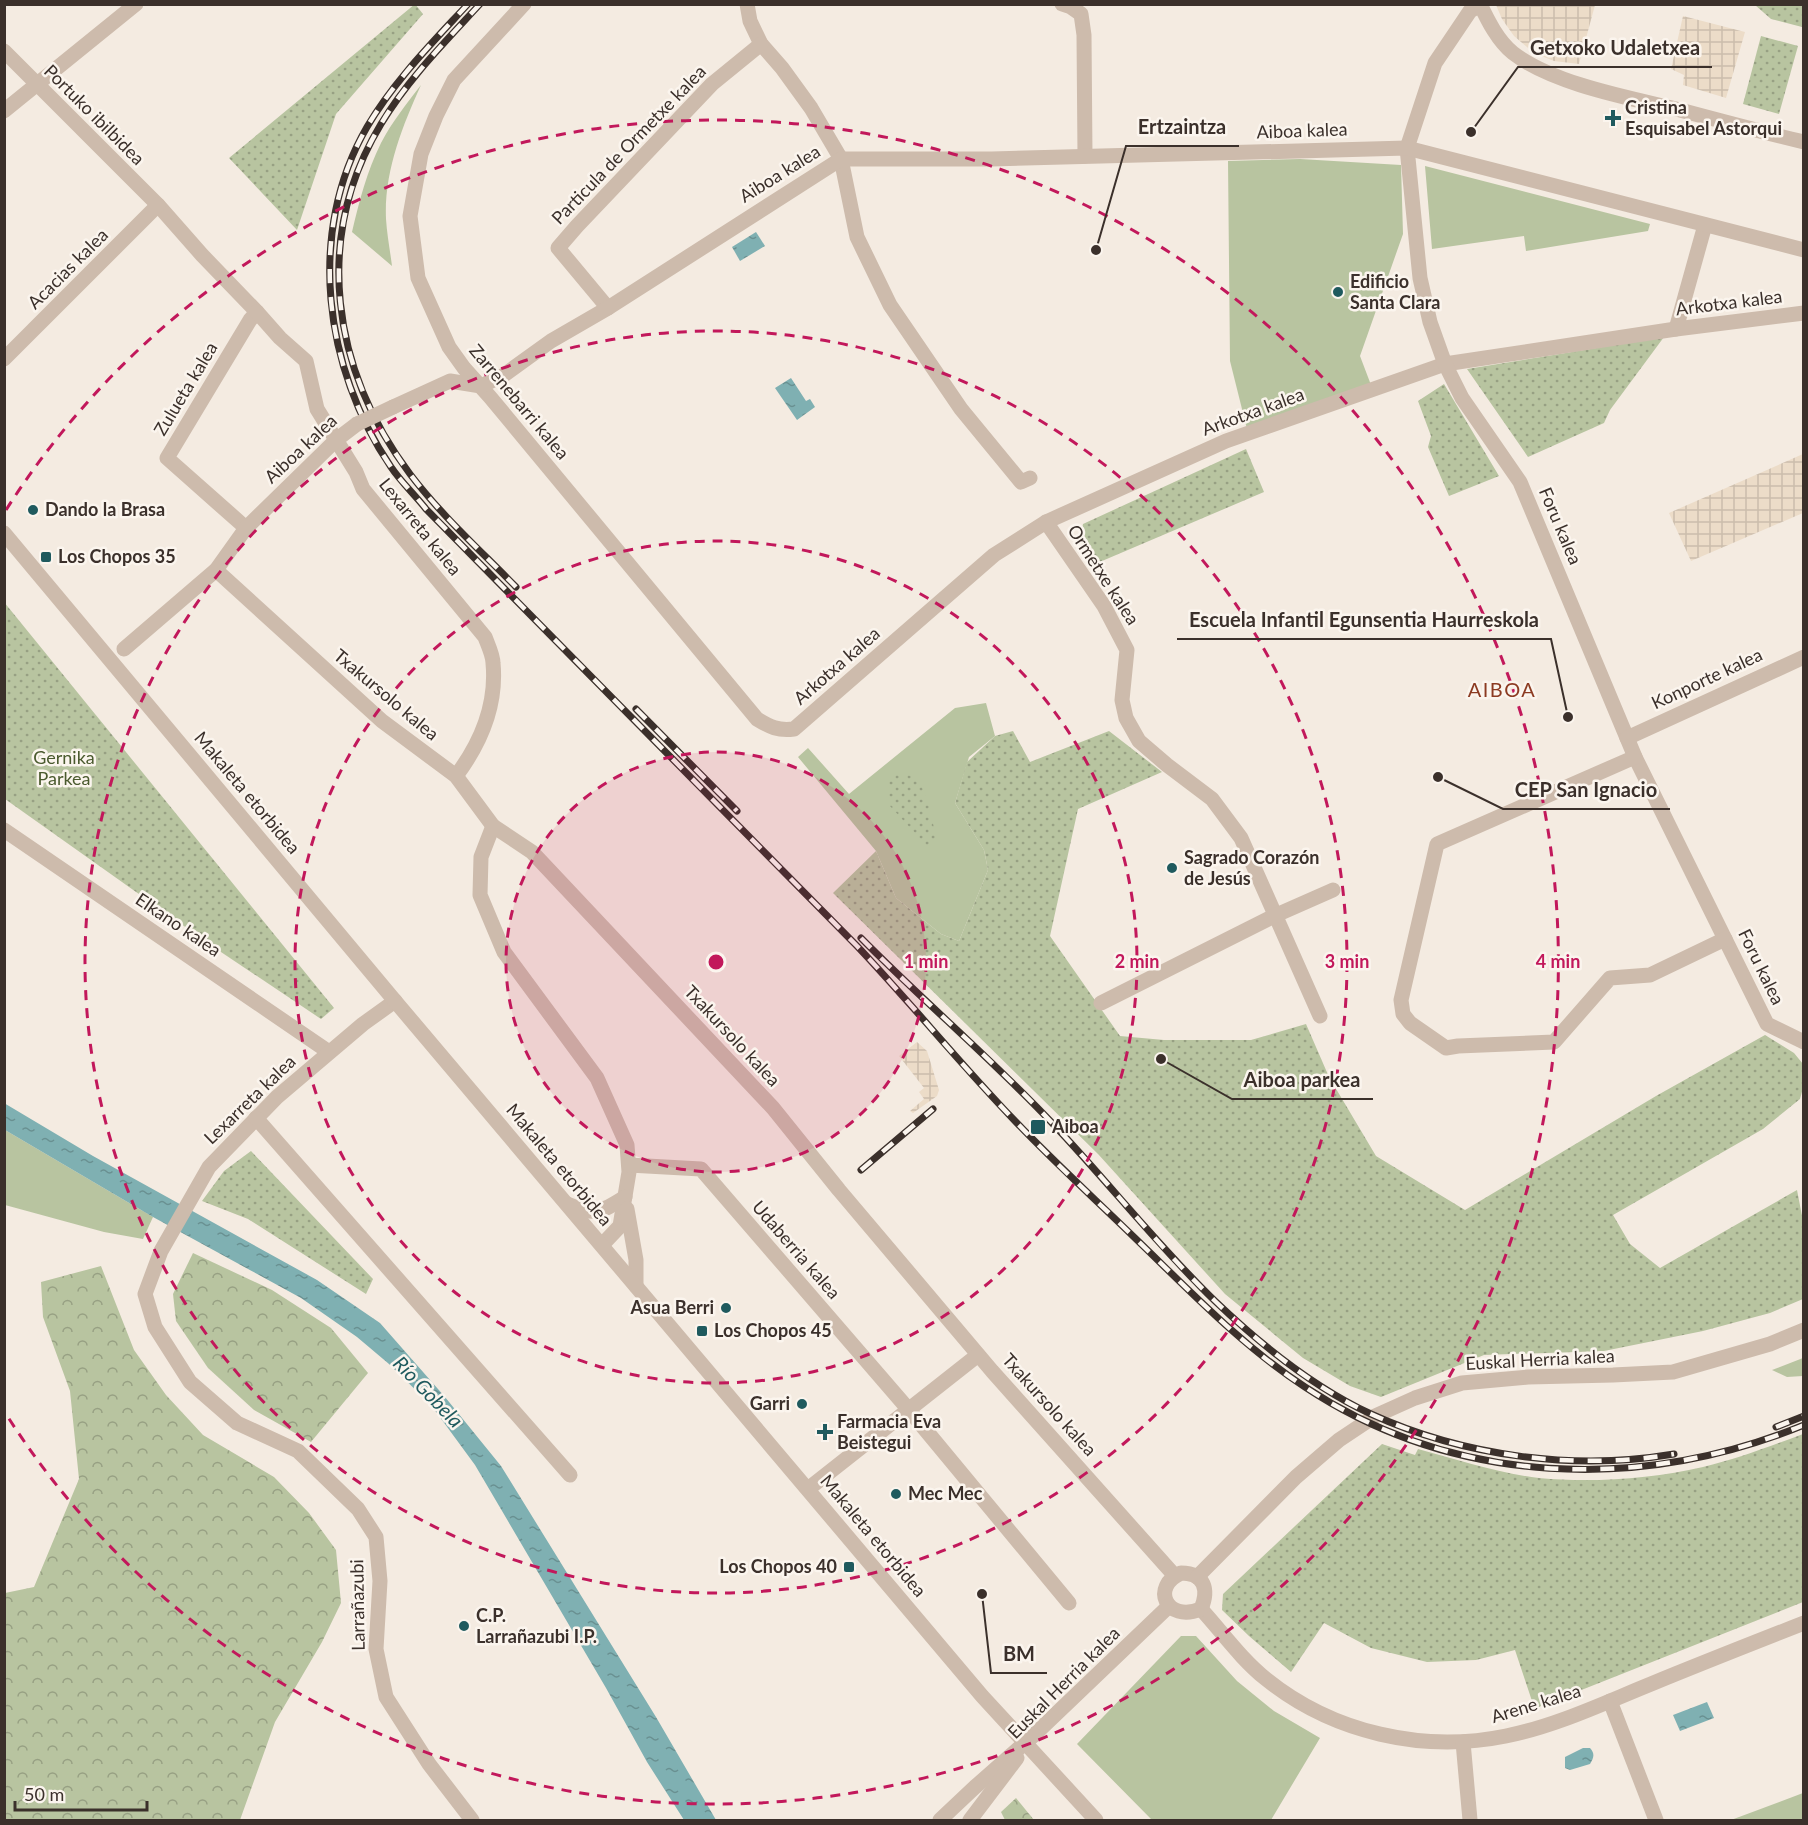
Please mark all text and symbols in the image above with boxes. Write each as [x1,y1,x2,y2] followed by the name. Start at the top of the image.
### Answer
[1518,29,1712,67] callout: Getxoko Udaletxea
[1530,35,1700,59] text: Getxoko Udaletxea
[40,60,149,169] street label: Portuko ibilbidea
[547,60,710,228] street label: Particula de Ormetxe kalea
[1625,96,1782,139] place label: Cristina Esquisabel Astorqui
[1126,108,1239,146] callout: Ertzaintza
[1606,111,1620,125] marker: Cristina Esquisabel Astorqui
[1138,114,1226,138] text: Ertzaintza
[1256,117,1348,143] street label: Aiboa kalea
[735,140,824,207] street label: Aiboa kalea
[23,224,112,313] street label: Acacias kalea
[1350,270,1440,313] place label: Edificio Santa Clara
[1331,285,1345,299] marker: Edificio Santa Clara
[1674,285,1783,319] street label: Arkotxa kalea
[149,338,222,439] street label: Zulueta kalea
[465,339,574,463] street label: Zarrenebarri kalea
[1199,382,1307,440] street label: Arkotxa kalea
[259,409,341,487] street label: Aiboa kalea
[375,473,467,579] street label: Lexarreta kalea
[1535,484,1587,567] street label: Foru kalea
[45,498,165,520] place label: Dando la Brasa
[26,503,40,517] marker: Dando la Brasa
[1063,520,1144,629] street label: Ormetxe kalea
[58,545,176,567] place label: Los Chopos 35
[39,550,53,564] marker: Los Chopos 35
[1177,601,1551,639] callout: Escuela Infantil Egunsentia Haurreskola
[1189,607,1539,631] text: Escuela Infantil Egunsentia Haurreskola
[789,622,884,709] street label: Arkotxa kalea
[1648,643,1765,713] street label: Konporte kalea
[330,644,444,745] street label: Txakursolo kalea
[1468,677,1536,701] district label: AIBOA
[190,727,305,858] street label: Makaleta etorbidea
[33,746,95,789] park label: Gernika Parkea
[1503,771,1670,809] callout: CEP San Ignacio
[1515,777,1657,801] text: CEP San Ignacio
[1184,846,1319,889] place label: Sagrado Corazón de Jesús
[1165,861,1179,875] marker: Sagrado Corazón de Jesús
[132,888,225,961] street label: Elkano kalea
[1734,925,1790,1008] street label: Foru kalea
[904,950,948,972] text: 1 min
[1115,950,1159,972] text: 2 min
[1325,950,1369,972] text: 3 min
[1536,950,1580,972] text: 4 min
[706,952,726,972] centre of rings
[680,980,785,1091] street label: Txakursolo kalea
[199,1050,300,1148] street label: Lexarreta kalea
[1232,1061,1373,1099] callout: Aiboa parkea
[1243,1067,1360,1091] text: Aiboa parkea
[502,1099,617,1230] street label: Makaleta etorbidea
[1051,1115,1099,1137] place label: Aiboa
[1029,1118,1047,1136] marker: Aiboa
[748,1196,845,1303] street label: Udaberria kalea
[630,1296,714,1318] place label: Asua Berri
[719,1301,733,1315] marker: Asua Berri
[714,1319,832,1341] place label: Los Chopos 45
[695,1324,709,1338] marker: Los Chopos 45
[1465,1344,1615,1374] street label: Euskal Herria kalea
[998,1348,1102,1460] street label: Txakursolo kalea
[389,1351,469,1432] water label: Río Gobela
[750,1392,790,1414] place label: Garri
[795,1397,809,1411] marker: Garri
[837,1410,941,1453] place label: Farmacia Eva Beistegui
[818,1425,832,1439] marker: Farmacia Eva Beistegui
[816,1470,931,1601] street label: Makaleta etorbidea
[908,1482,983,1504] place label: Mec Mec
[889,1487,903,1501] marker: Mec Mec
[719,1555,837,1577] place label: Los Chopos 40
[345,1559,369,1651] street label: Larrañazubi
[842,1560,856,1574] marker: Los Chopos 40
[476,1604,597,1647] place label: C.P. Larrañazubi I.P.
[457,1619,471,1633] marker: C.P. Larrañazubi I.P.
[1003,1622,1124,1743] street label: Euskal Herria kalea
[991,1635,1047,1673] callout: BM
[1003,1641,1035,1665] text: BM
[1488,1679,1583,1727] street label: Arene kalea
[15,1774,147,1812] scale bar
[24,1783,64,1805] text: 50 m

